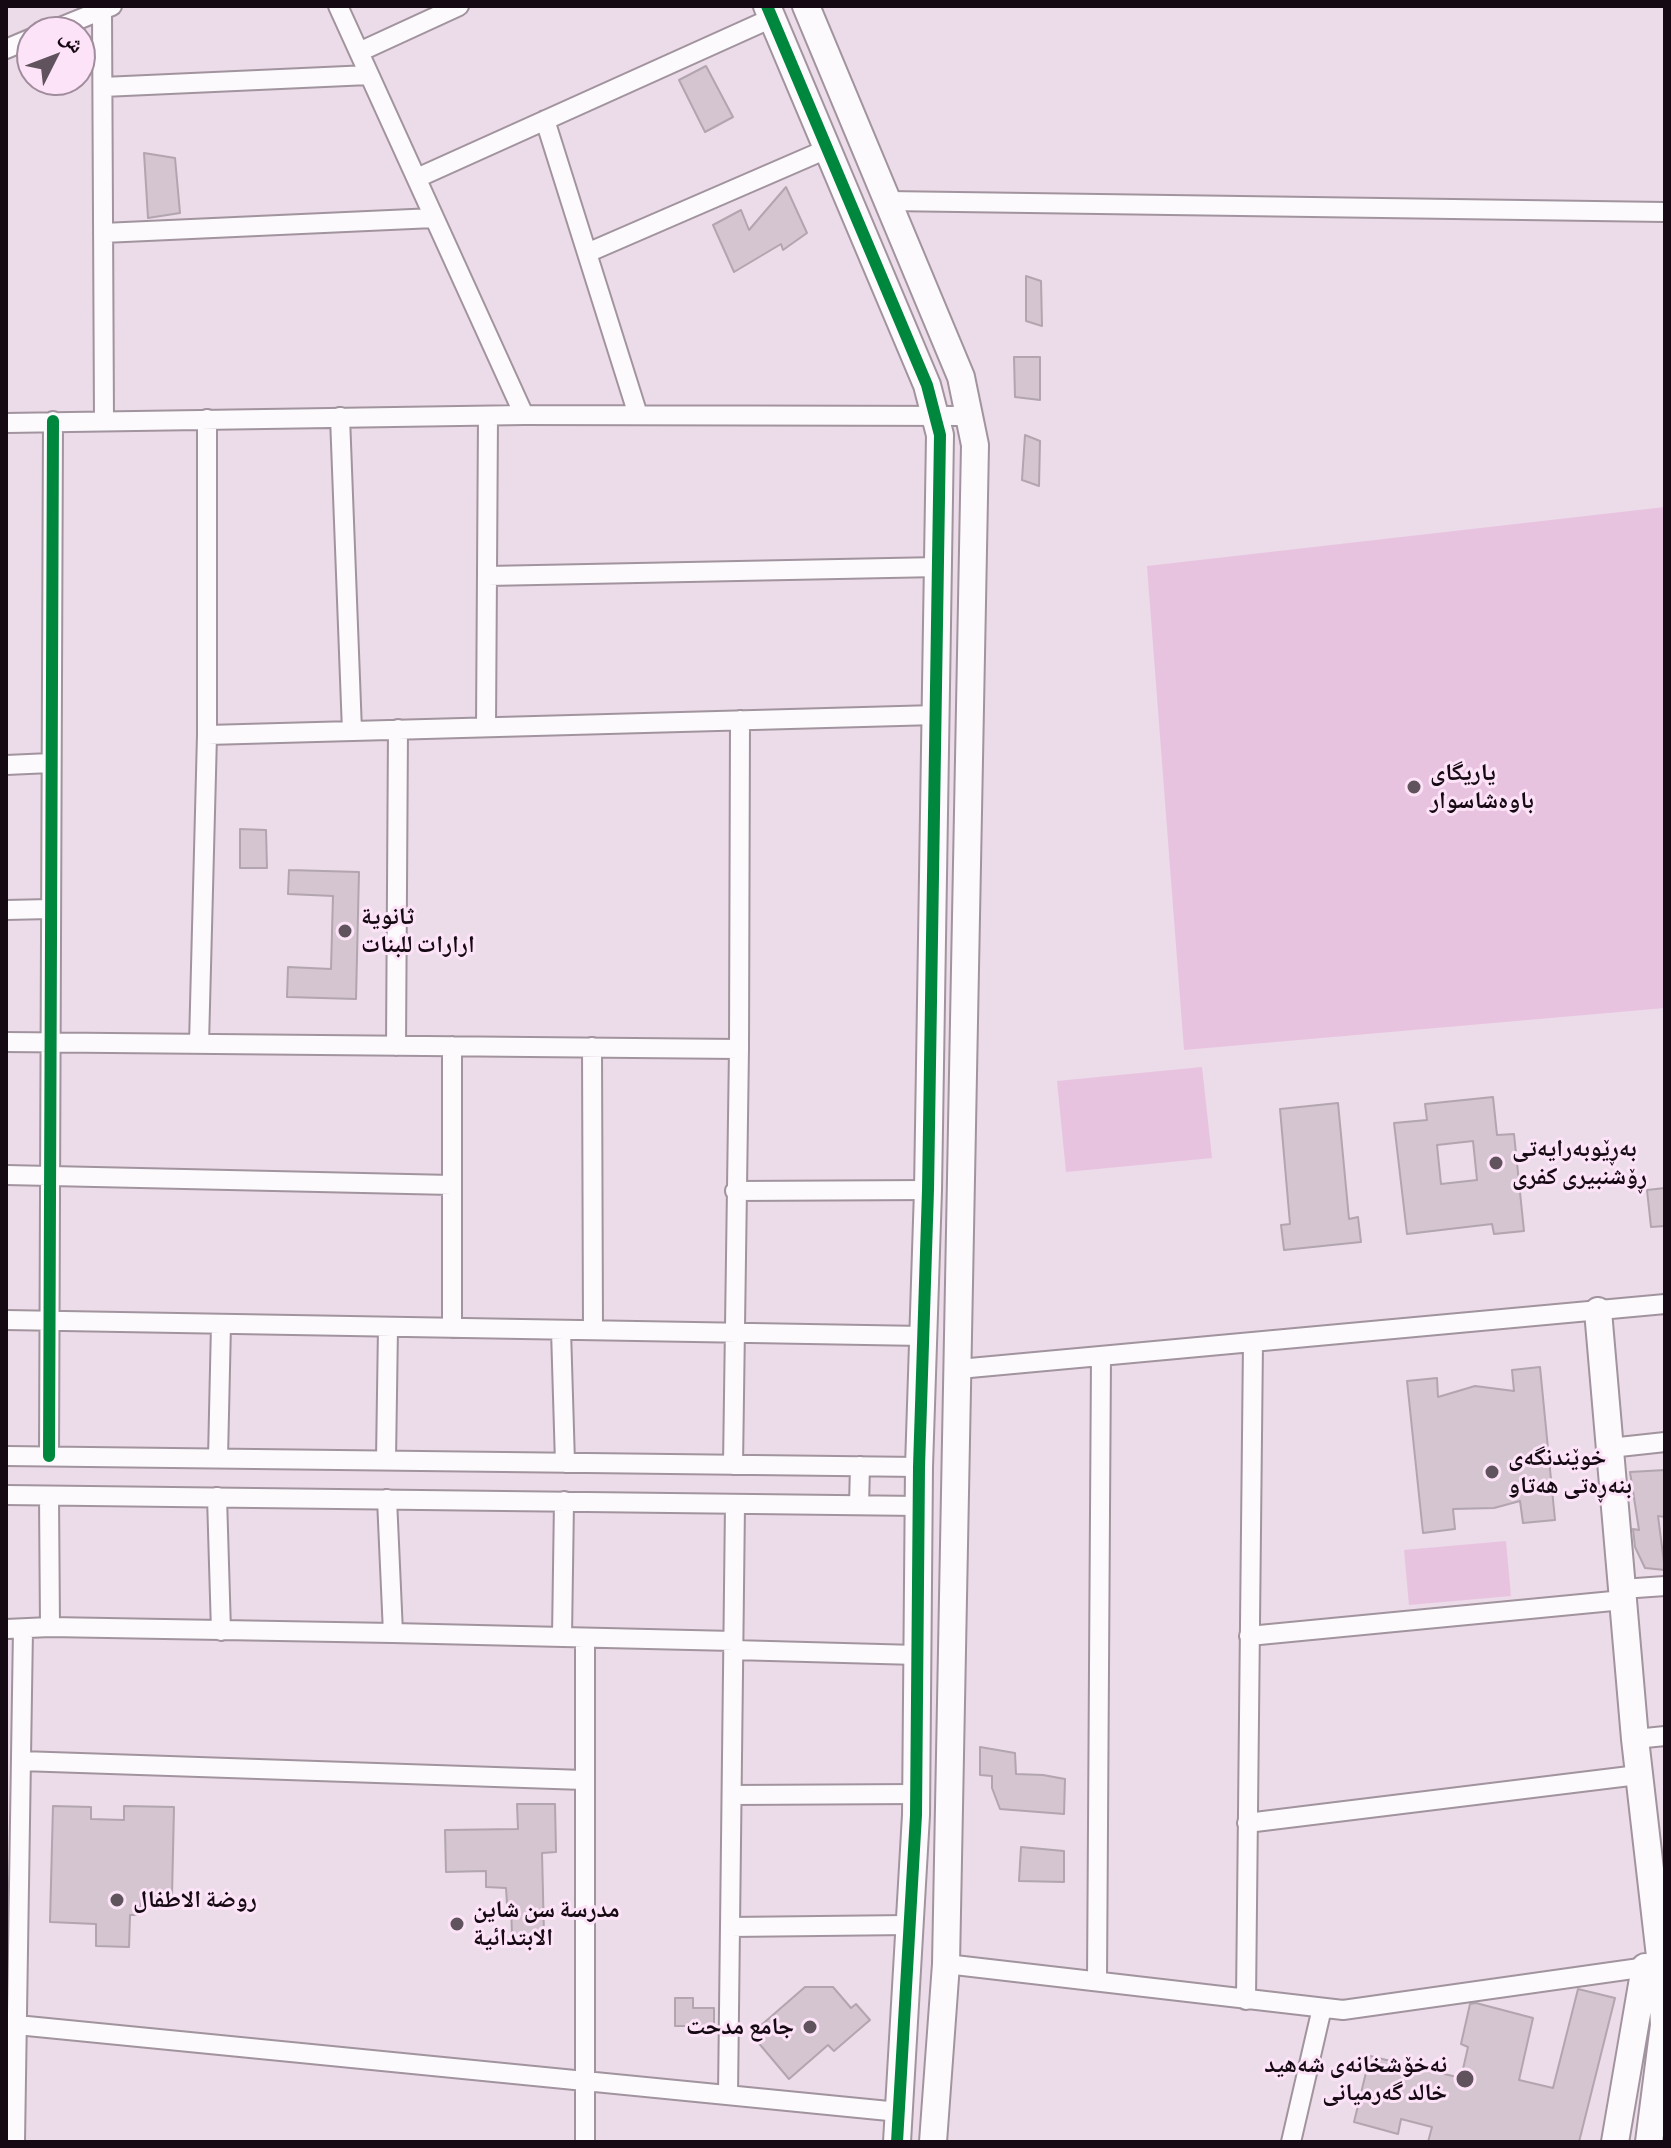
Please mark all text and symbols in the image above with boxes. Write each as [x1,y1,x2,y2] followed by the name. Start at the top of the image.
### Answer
[16,16,96,96] north arrow
[55,23,91,59] text: ش
[1430,759,1534,815] place label: یاریگای باوەشاسوار
[1405,778,1423,796] marker: یاریگای باوەشاسوار
[361,903,475,959] place label: ثانوية ارارات للبنات
[336,922,354,940] marker: ثانوية ارارات للبنات
[1512,1135,1647,1191] place label: بەڕێوبەرایەتی ڕۆشنبیری کفری
[1487,1154,1505,1172] marker: بەڕێوبەرایەتی ڕۆشنبیری کفری
[1508,1444,1632,1500] place label: خوێندنگەی بنەڕەتی هەتاو
[1483,1463,1501,1481] marker: خوێندنگەی بنەڕەتی هەتاو
[133,1886,257,1914] place label: روضة الاطفال
[108,1891,126,1909] marker: روضة الاطفال
[473,1896,619,1952] place label: مدرسة سن شاين الابتدائية
[448,1915,466,1933] marker: مدرسة سن شاين الابتدائية
[686,2013,794,2041] place label: جامع مدحت
[801,2018,819,2036] marker: جامع مدحت
[1264,2051,1447,2107] place label: نەخۆشخانەی شەهید خالد گەرمیانی
[1454,2068,1476,2090] marker: نەخۆشخانەی شەهید خالد گەرمیانی

